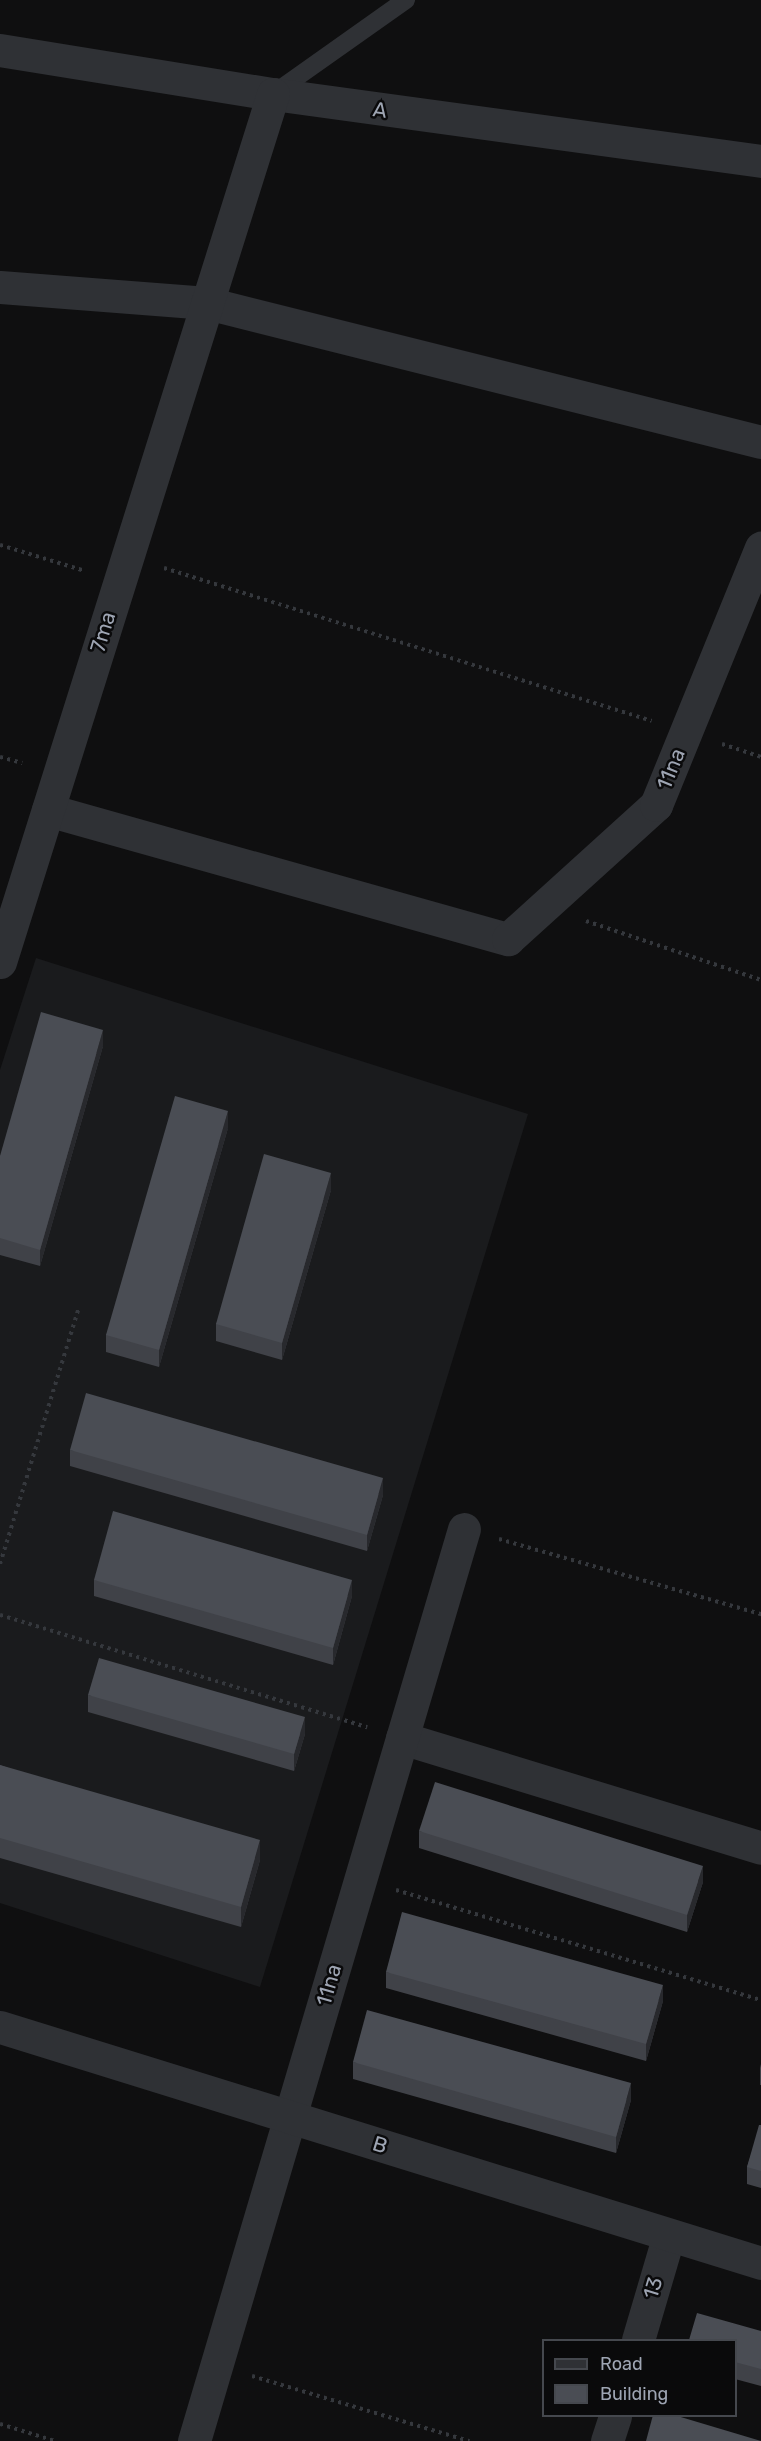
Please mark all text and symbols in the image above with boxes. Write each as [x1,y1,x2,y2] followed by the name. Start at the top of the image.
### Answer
[371,97,389,123] street label: A
[85,609,121,655] street label: 7ma
[651,745,691,793] street label: 11na
[311,1961,347,2009] street label: 11na
[370,2131,390,2159] street label: B
[638,2274,668,2302] street label: 13
[542,2339,737,2417] legend
[600,2353,643,2375] text: Road
[600,2383,668,2405] text: Building

